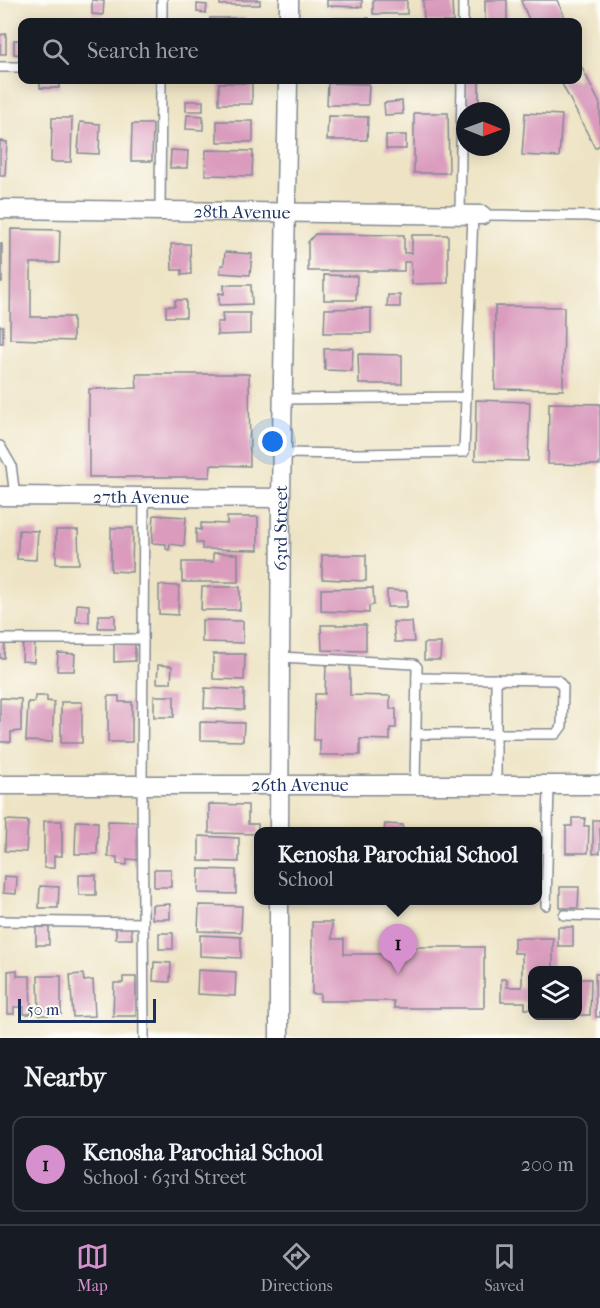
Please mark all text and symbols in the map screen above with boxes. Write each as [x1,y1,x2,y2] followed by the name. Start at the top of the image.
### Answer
[18,18,582,84] search box
[39,35,72,68] icon: search
[87,38,199,64] text: Search here
[456,102,510,156] north arrow
[193,201,291,224] street label: 28th Avenue
[258,427,287,456] your location
[271,484,292,571] street label: 63rd Street
[93,487,189,508] street label: 27th Avenue
[251,775,349,796] street label: 26th Avenue
[254,827,542,905] popup
[278,842,518,868] text: Kenosha Parochial School
[278,868,334,891] text: School
[378,924,418,974] pin: 1
[528,966,582,1020] map controls
[528,966,582,1020] button: layers
[18,996,156,1024] scale bar
[27,1000,59,1019] text: 50 m
[24,1062,106,1093] text: Nearby
[83,1140,323,1166] text: Kenosha Parochial School
[42,1153,49,1176] text: 1
[521,1153,574,1176] text: 200 m
[83,1166,247,1189] text: School · 63rd Street
[76,1240,109,1295] tab: Map
[261,1240,333,1295] tab: Directions
[484,1240,524,1295] tab: Saved

